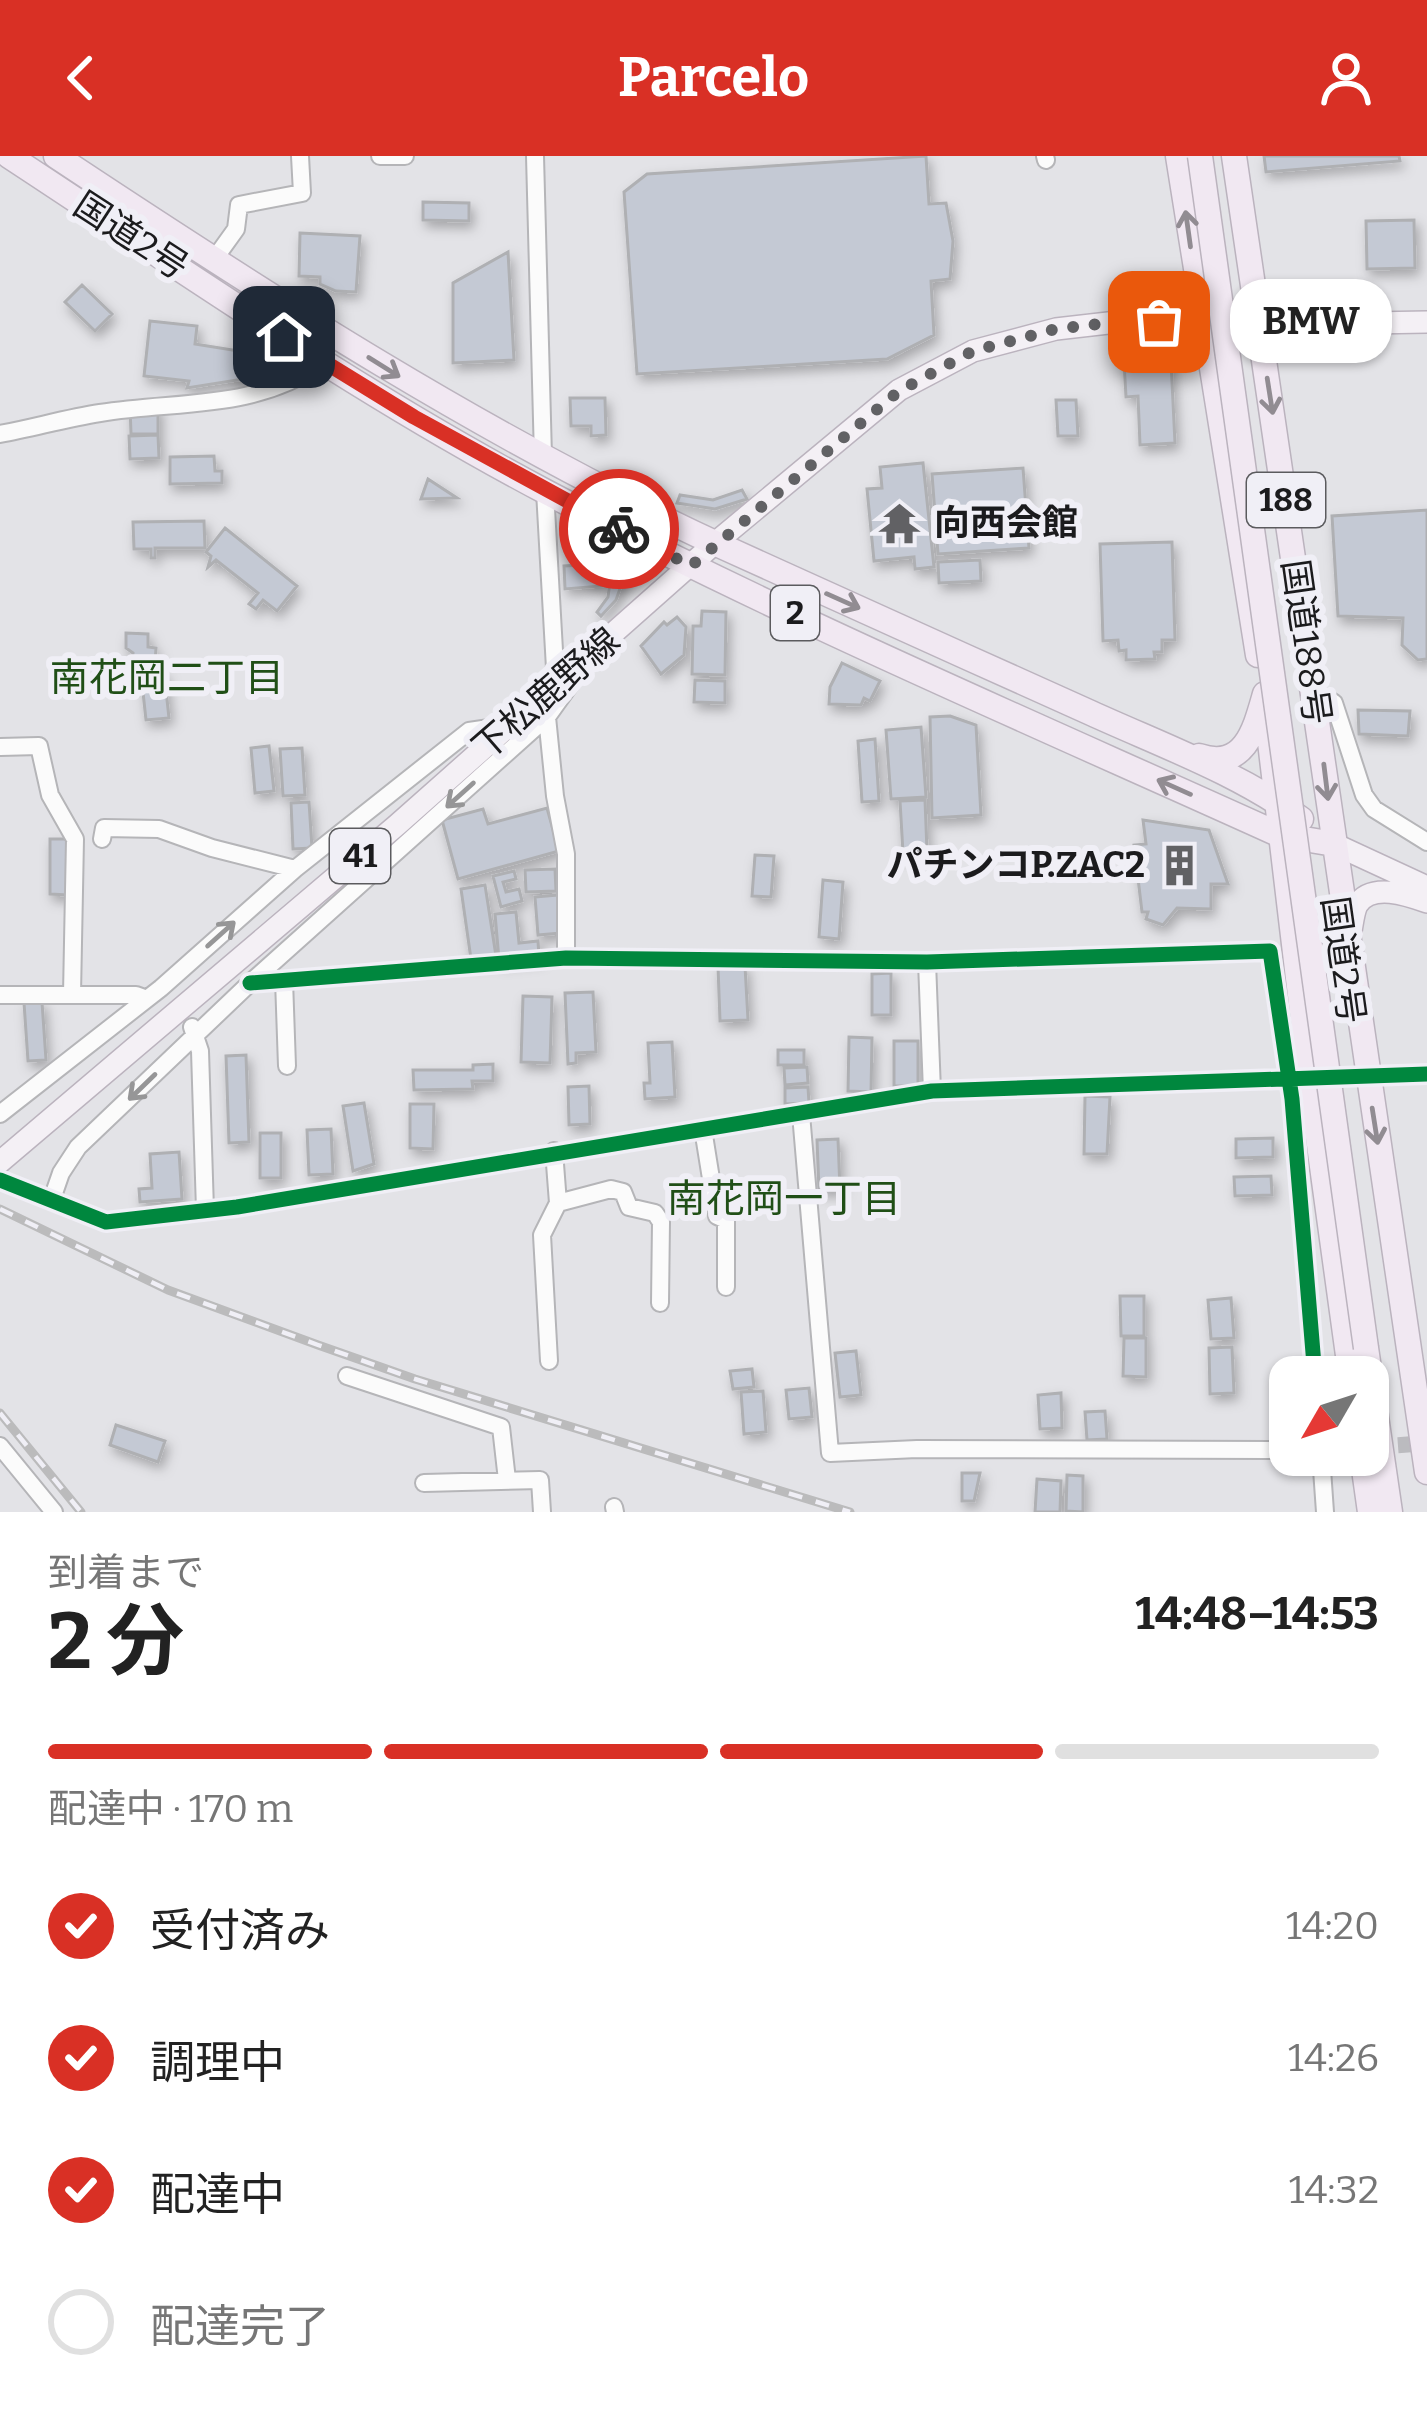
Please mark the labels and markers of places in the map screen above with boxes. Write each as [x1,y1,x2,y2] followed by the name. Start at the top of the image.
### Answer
[1108,271,1210,373] pin
[1231,280,1393,364] callout: BMW
[233,286,335,388] pin
[877,500,923,546] temple icon: 向西会館
[934,501,1078,545] place label: 向西会館
[1156,842,1202,888] building icon: パチンコP.ZAC2
[886,843,1145,887] place label: パチンコP.ZAC2

